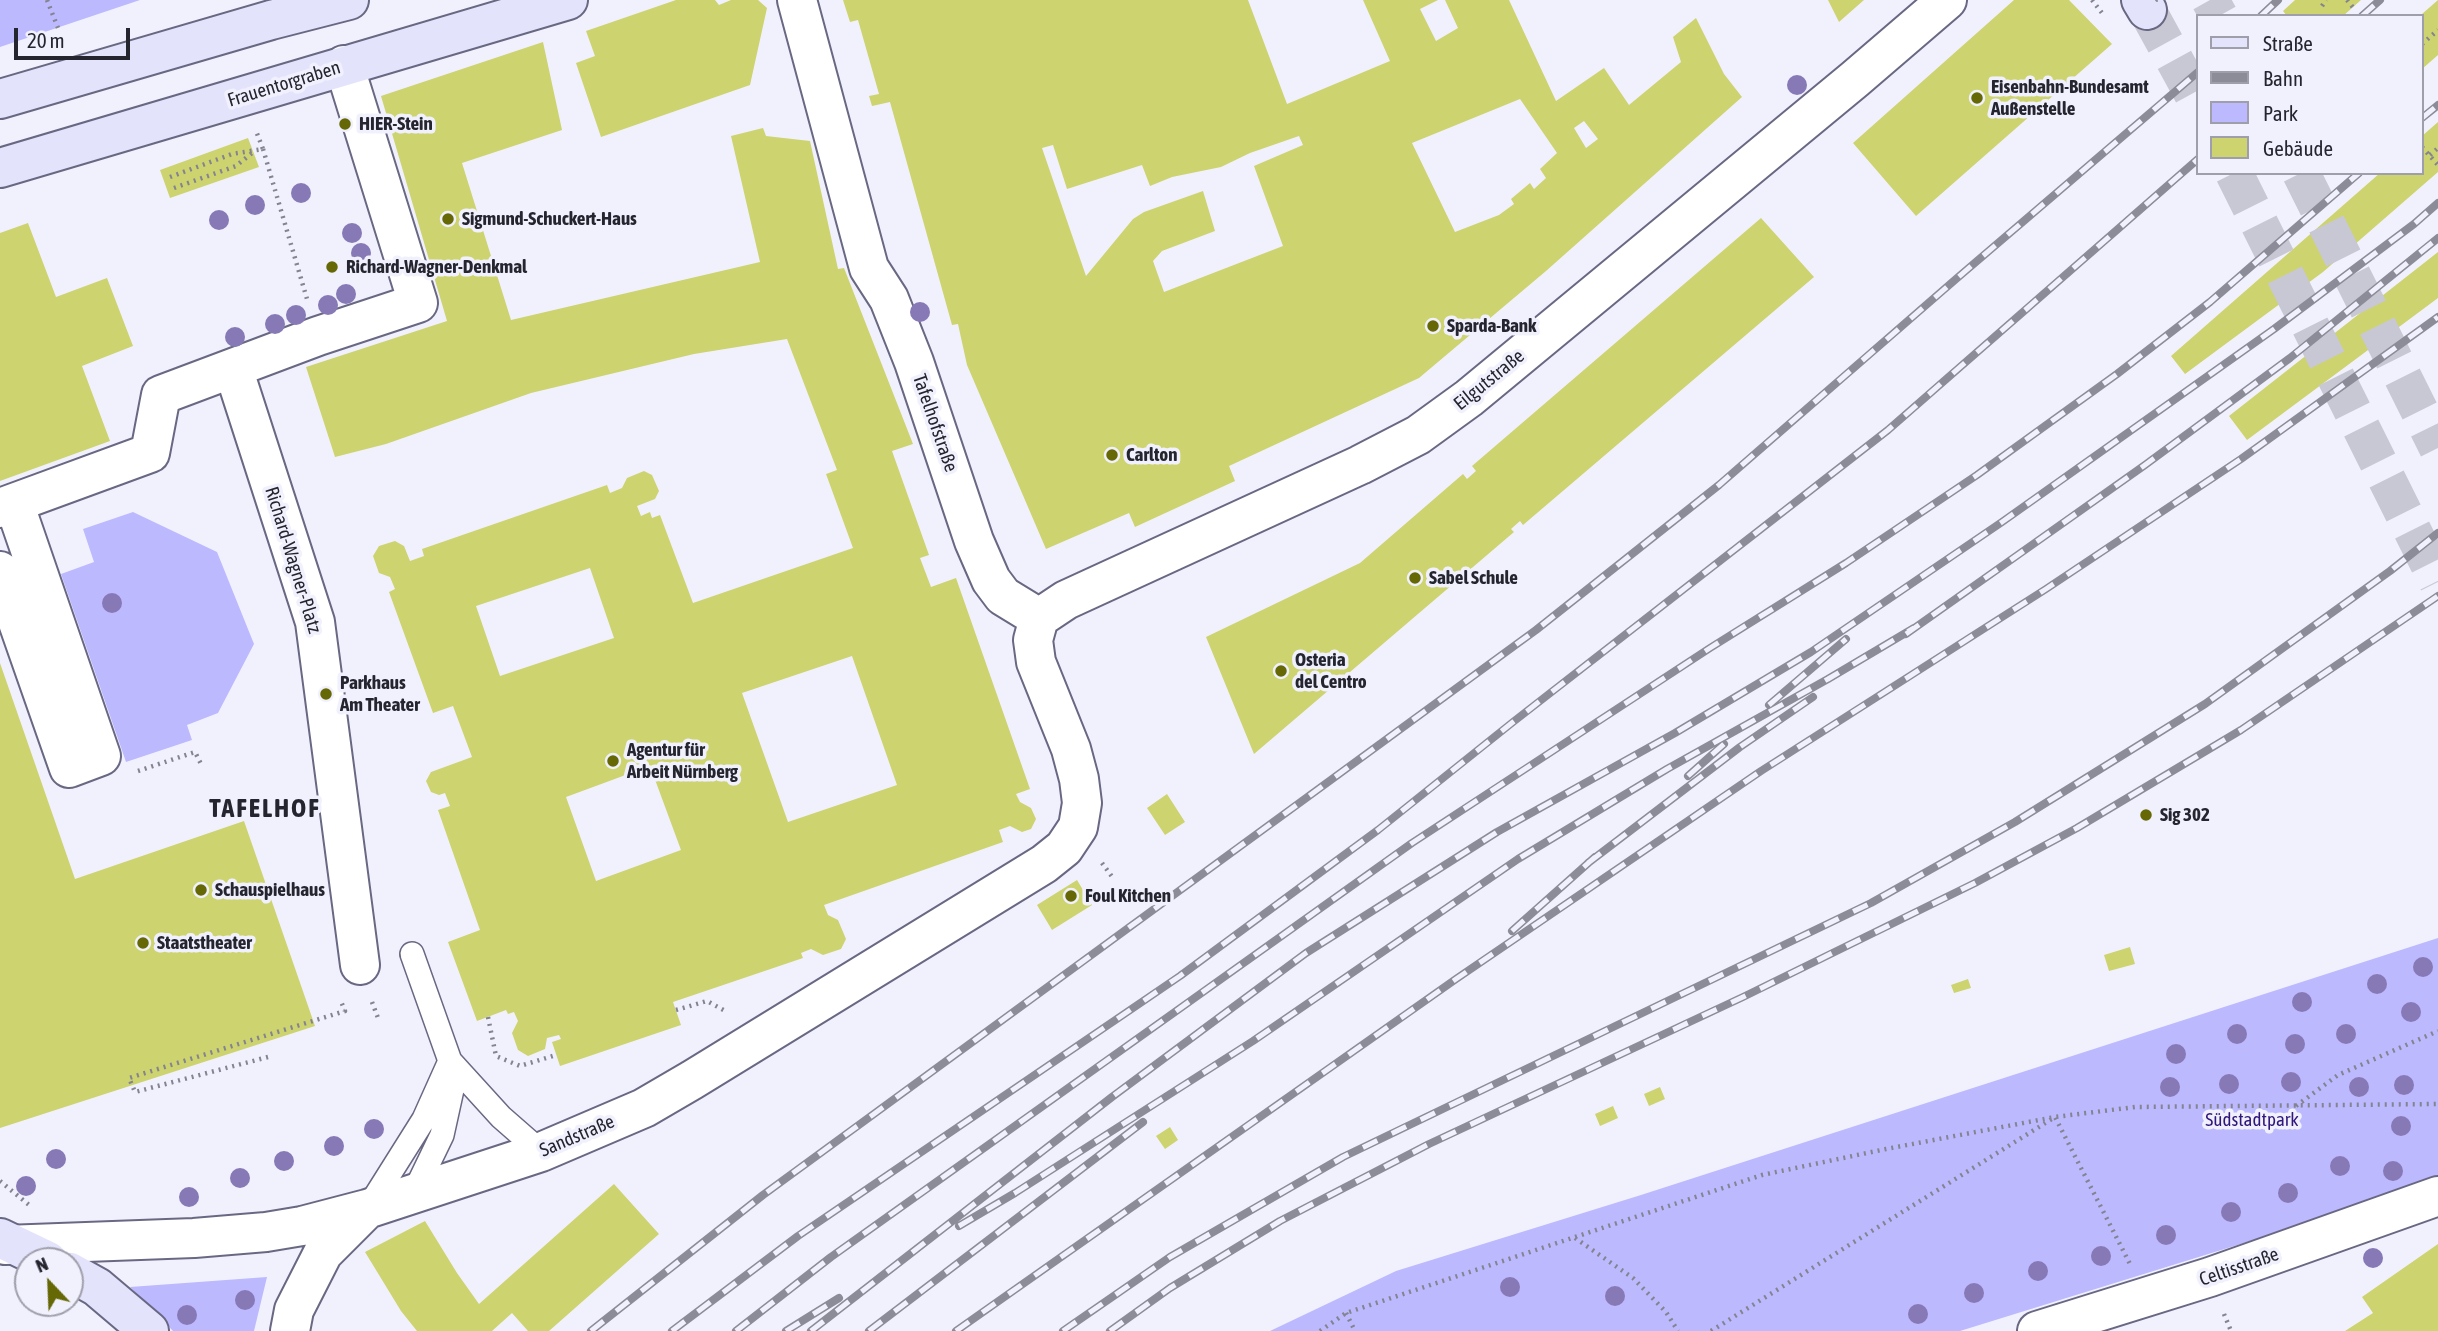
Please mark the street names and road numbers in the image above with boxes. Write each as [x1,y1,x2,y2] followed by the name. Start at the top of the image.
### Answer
[225,56,343,112] street label: Frauentorgraben
[1449,345,1529,415] street label: Eilgutstraße
[908,371,962,475] street label: Tafelhofstraße
[260,484,326,636] street label: Richard-Wagner-Platz
[536,1110,618,1162] street label: Sandstraße
[2196,1243,2282,1291] street label: Celtisstraße

